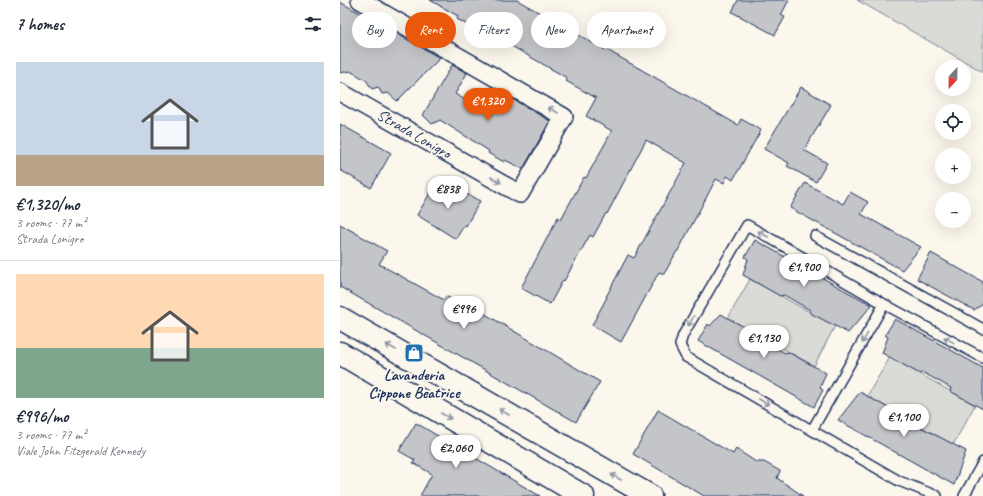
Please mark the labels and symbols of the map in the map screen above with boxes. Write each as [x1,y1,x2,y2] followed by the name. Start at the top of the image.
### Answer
[935,60,971,96] north arrow
[455,88,521,122] pin: €1,320
[373,105,457,164] street label: Strada Lonigro
[547,106,559,114] one-way arrow
[424,176,472,210] pin: €838
[490,176,502,184] one-way arrow
[757,229,769,237] one-way arrow
[771,254,837,288] pin: €1,900
[440,296,488,330] pin: €996
[686,315,694,327] one-way arrow
[731,325,797,359] pin: €1,130
[860,332,868,344] one-way arrow
[943,335,955,343] one-way arrow
[403,342,425,364] shop icon: Lavanderia Cippone Beatrice
[385,343,397,351] one-way arrow
[368,365,461,403] place label: Lavanderia Cippone Beatrice
[758,399,770,407] one-way arrow
[871,404,937,438] pin: €1,100
[498,408,510,416] one-way arrow
[440,412,452,420] one-way arrow
[423,435,489,469] pin: €2,060
[610,473,622,481] one-way arrow

